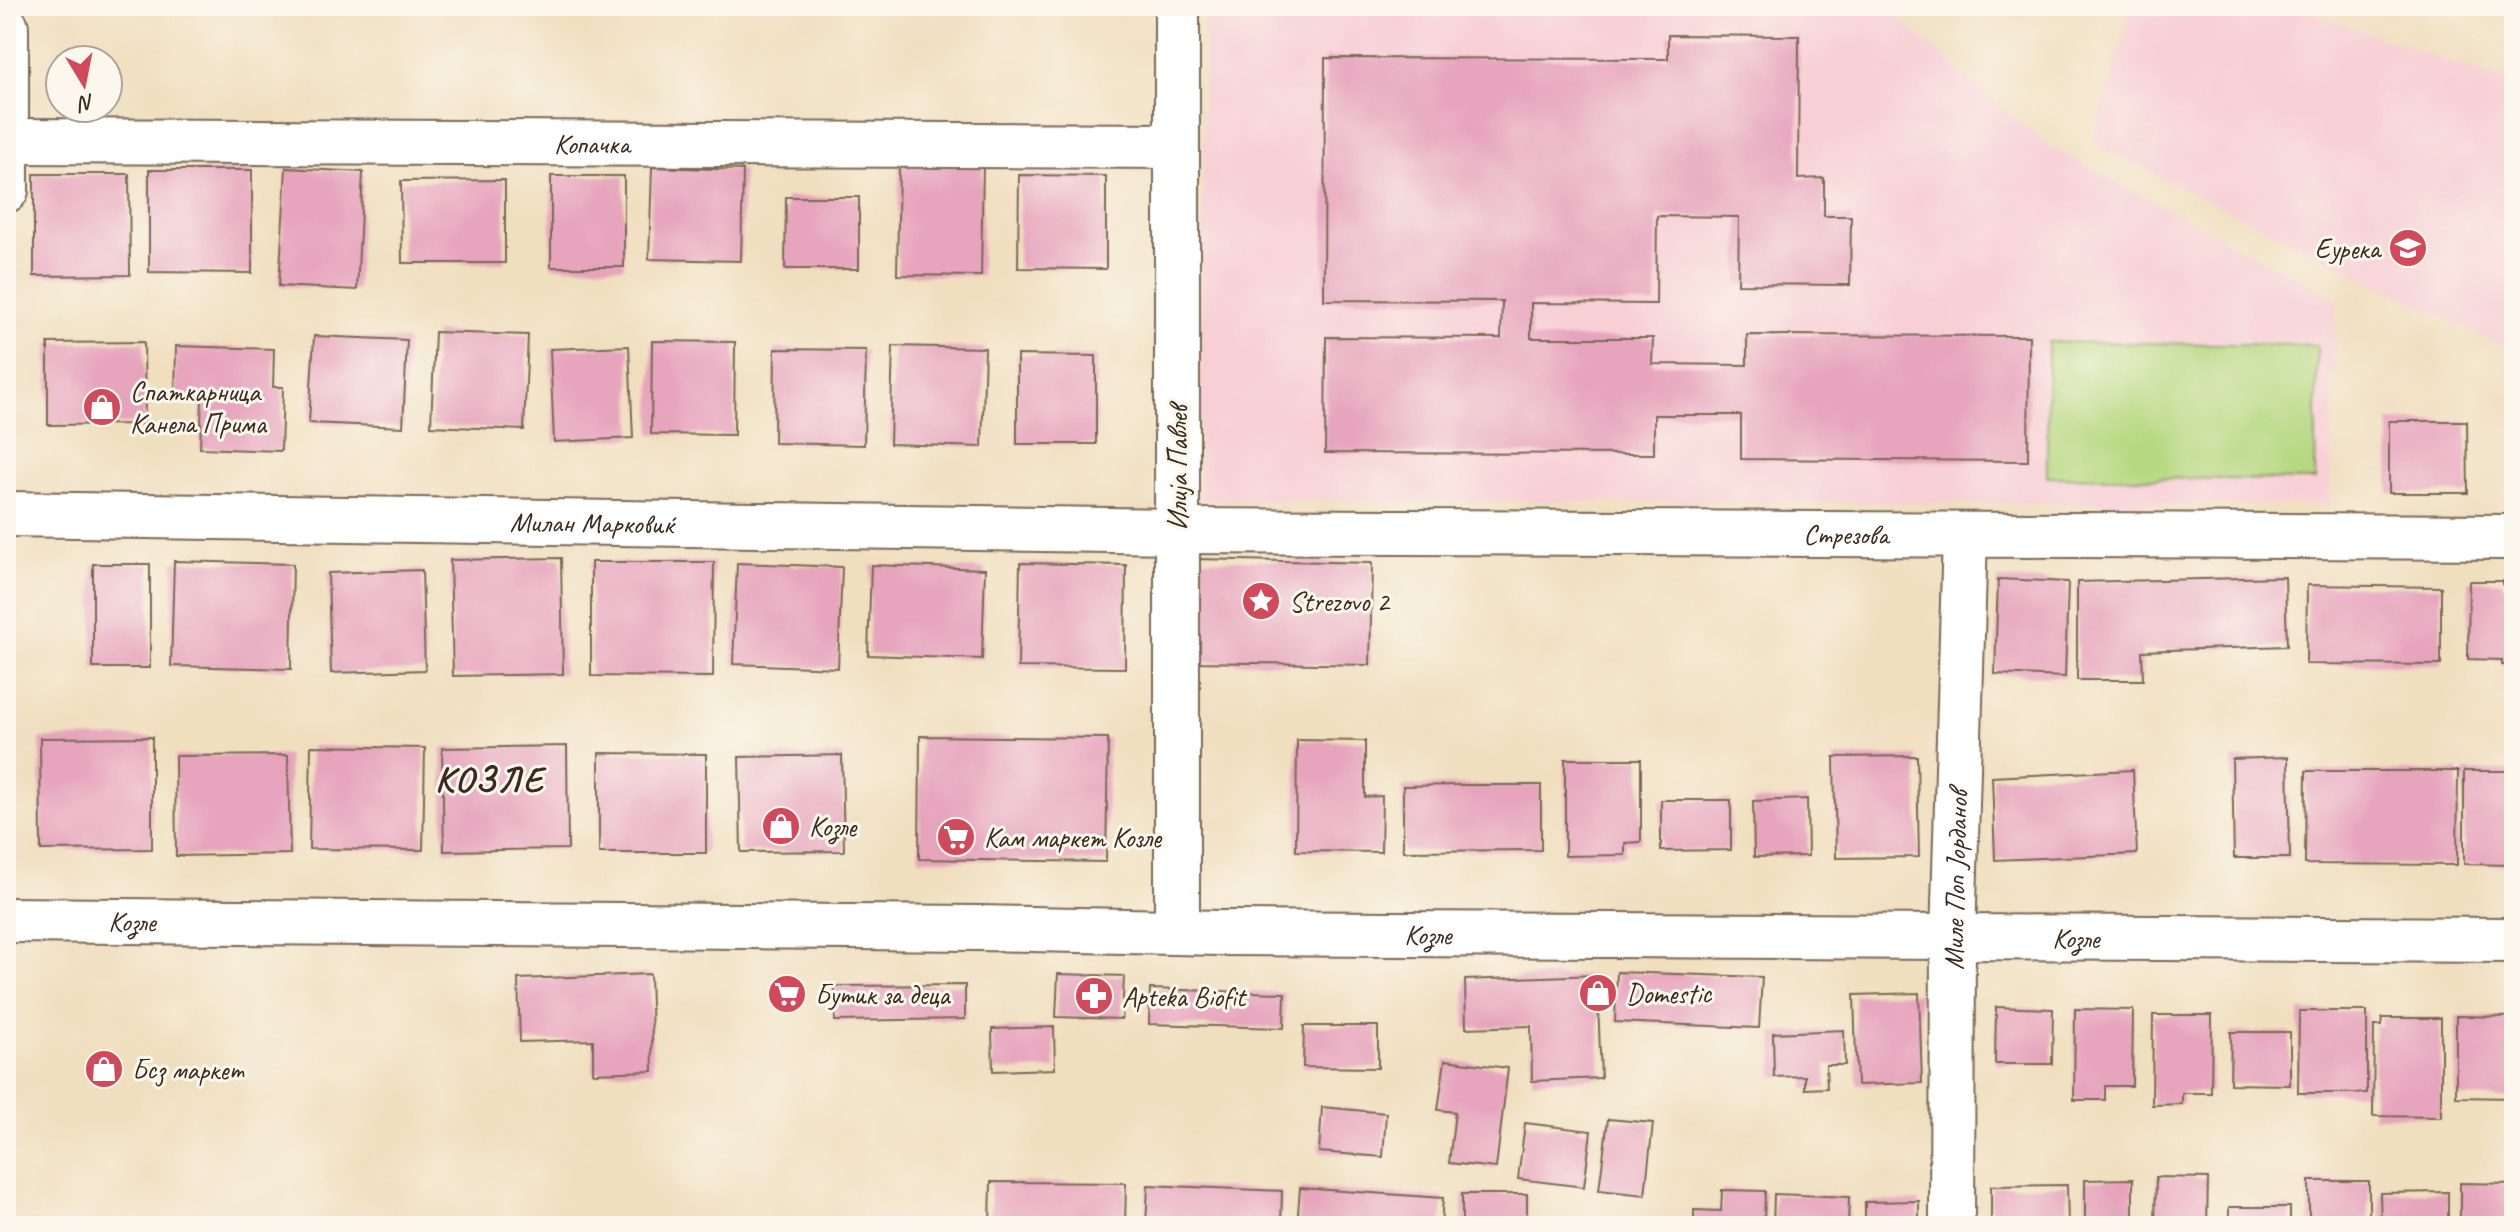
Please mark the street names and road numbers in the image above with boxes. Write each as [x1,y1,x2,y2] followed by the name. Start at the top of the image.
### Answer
[554,126,632,161] street label: Копачка
[1160,400,1195,531] street label: Илија Павлев
[510,504,677,541] street label: Милан Марковиќ
[1803,516,1891,552] street label: Стрезова
[1935,783,1975,970] street label: Миле Поп Јорданов
[108,903,158,940] street label: Козле
[1404,916,1454,953] street label: Козле
[2052,920,2102,956] street label: Козле

